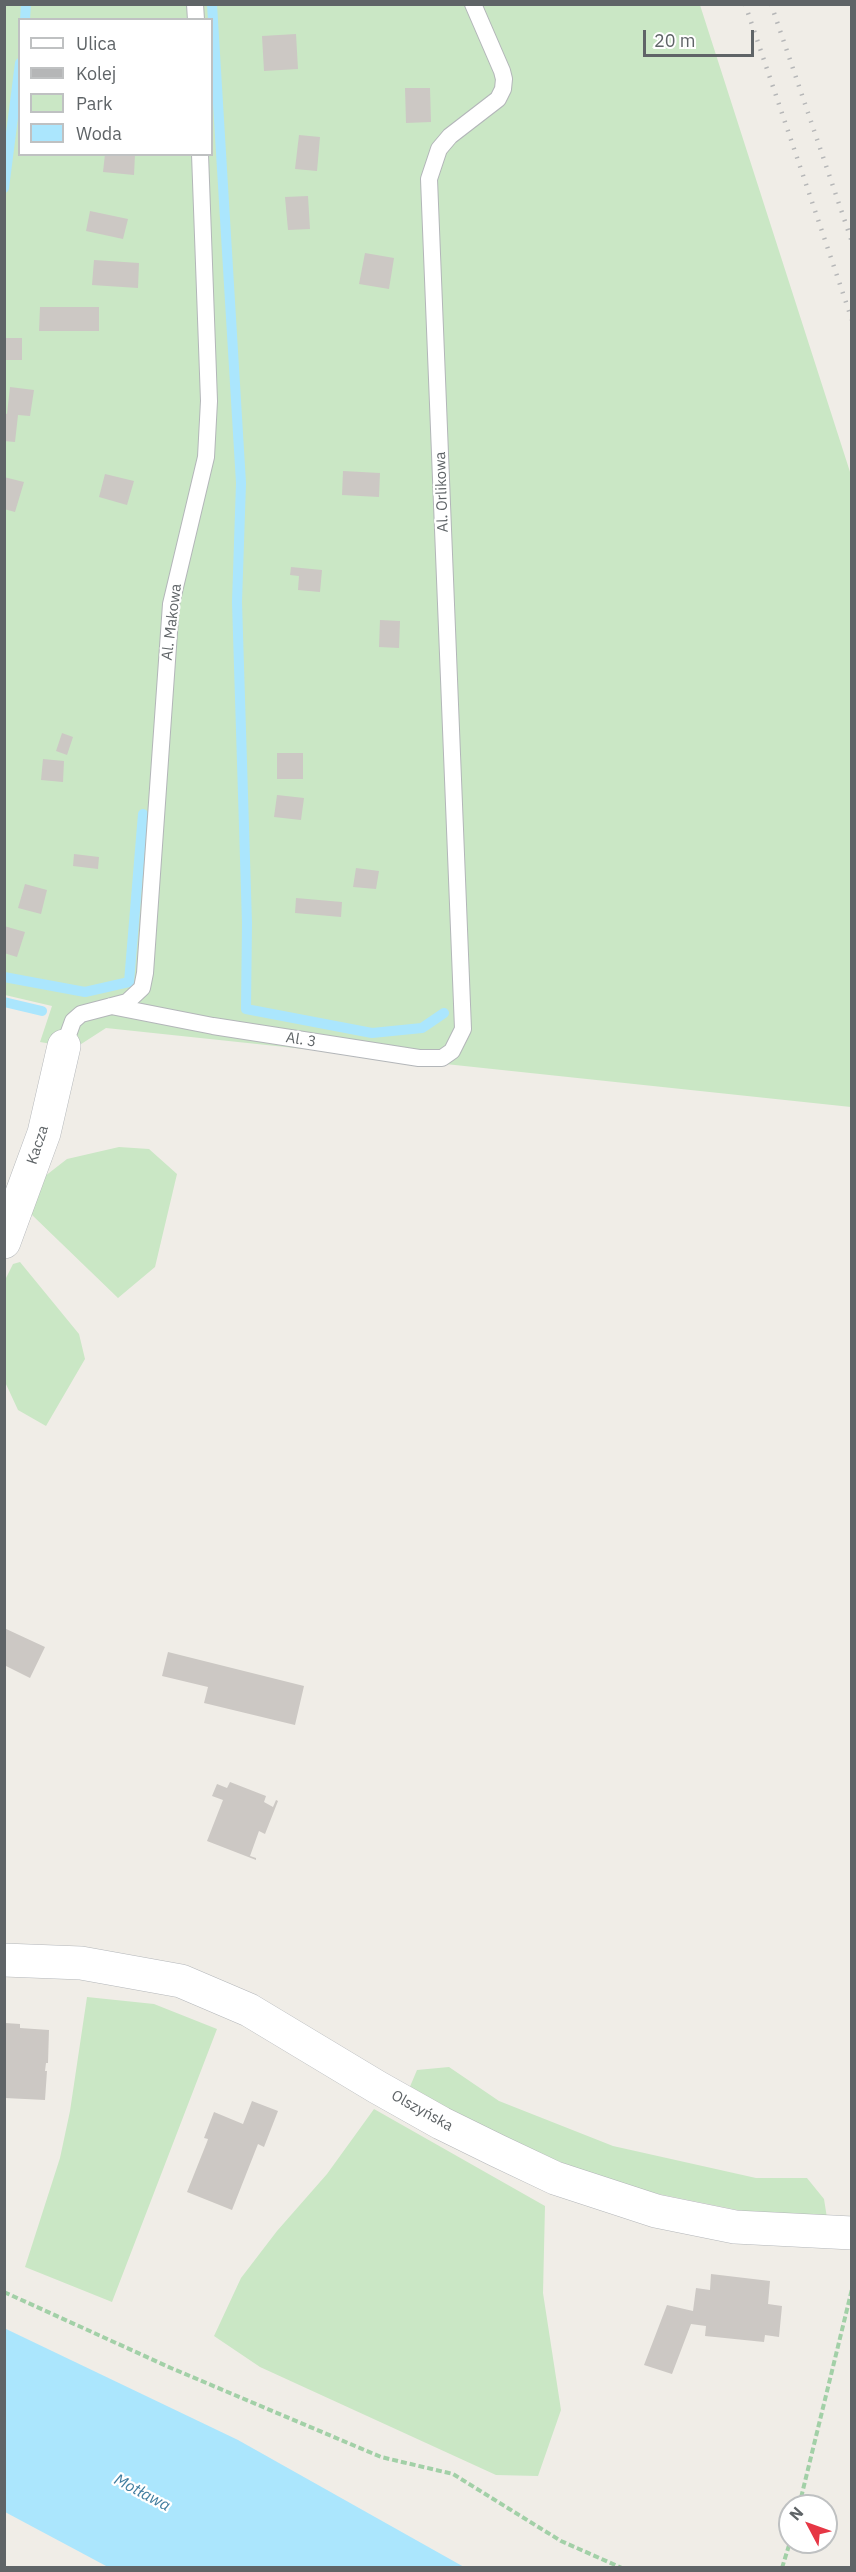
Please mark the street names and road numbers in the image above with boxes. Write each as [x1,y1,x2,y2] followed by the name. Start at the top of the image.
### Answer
[432,451,452,533] street label: Al. Orlikowa
[158,583,186,661] street label: Al. Makowa
[285,1029,317,1051] street label: Al. 3
[23,1123,53,1167] street label: Kacza
[388,2087,456,2135] street label: Olszyńska

